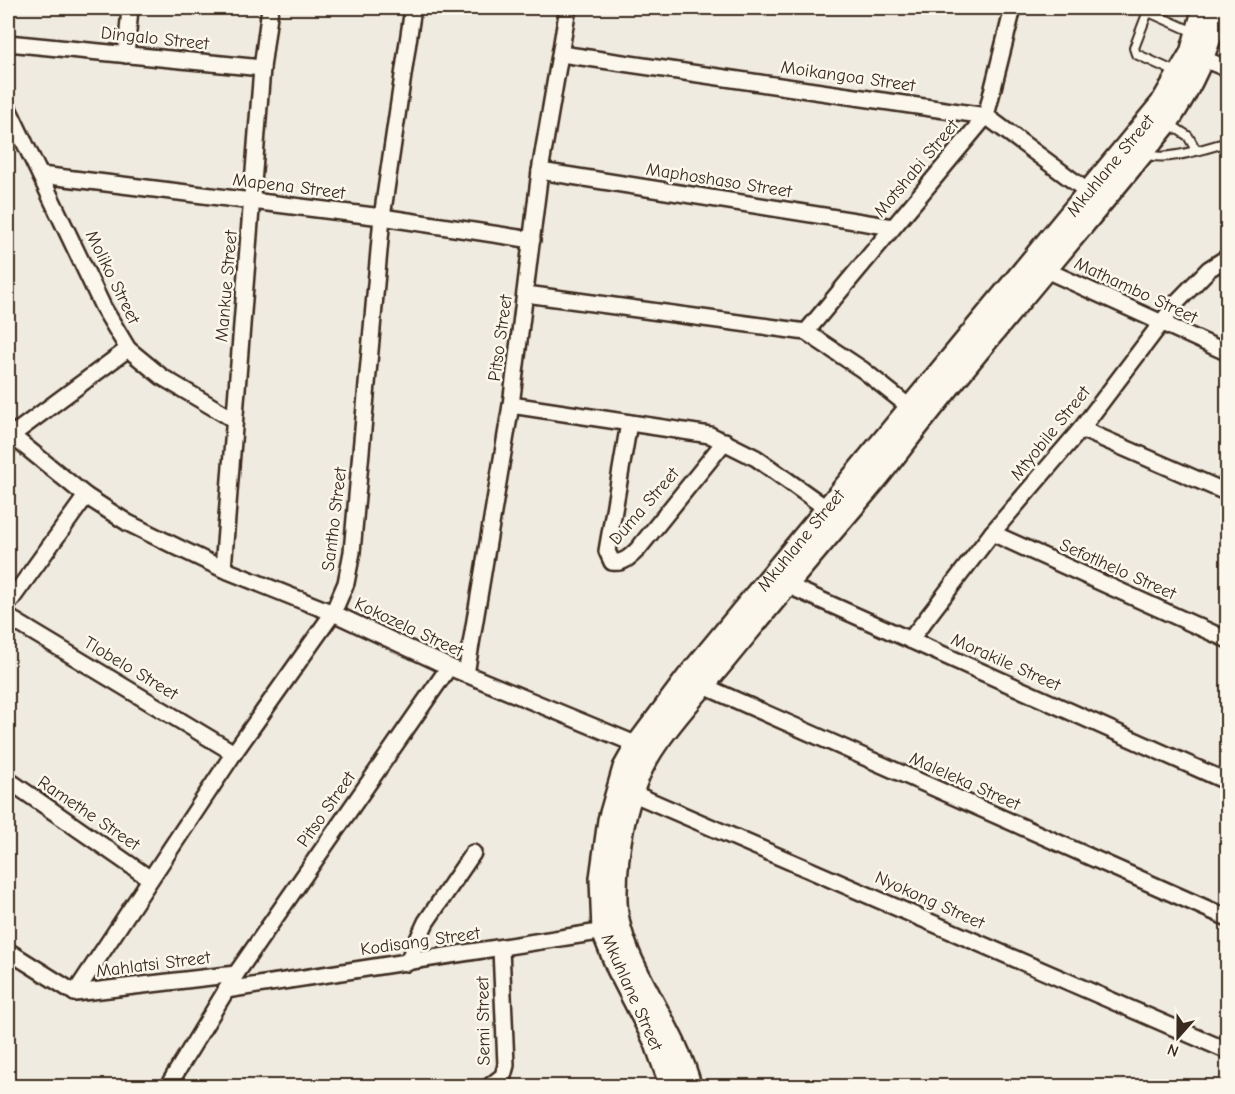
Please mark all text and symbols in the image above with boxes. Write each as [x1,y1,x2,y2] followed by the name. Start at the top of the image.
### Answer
[100,22,211,55] street label: Dingalo Street
[779,57,917,96] street label: Moikangoa Street
[1062,110,1159,221] street label: Mkuhlane Street
[870,115,964,221] street label: Motshabi Street
[644,159,794,203] street label: Maphoshaso Street
[231,169,347,204] street label: Mapena Street
[81,227,145,328] street label: Moliko Street
[211,228,242,343] street label: Mankue Street
[1071,253,1202,329] street label: Mathambo Street
[484,293,517,383] street label: Pitso Street
[1006,381,1095,485] street label: Mtyobile Street
[605,463,684,549] street label: Duma Street
[318,465,351,572] street label: Santho Street
[753,485,850,596] street label: Mkuhlane Street
[1056,534,1180,605] street label: Sefotlhelo Street
[351,593,467,662] street label: Kokozela Street
[948,629,1065,696] street label: Morakile Street
[80,632,182,705] street label: Tlobelo Street
[906,748,1024,816] street label: Maleleka Street
[293,767,361,851] street label: Pitso Street
[34,772,144,856] street label: Ramethe Street
[872,867,989,934] street label: Nyokong Street
[359,923,482,960] street label: Kodisang Street
[596,930,667,1055] street label: Mkuhlane Street
[95,947,212,982] street label: Mahlatsi Street
[472,975,495,1066] street label: Semi Street
[1148,1007,1208,1067] north arrow
[1165,1040,1181,1060] text: N

